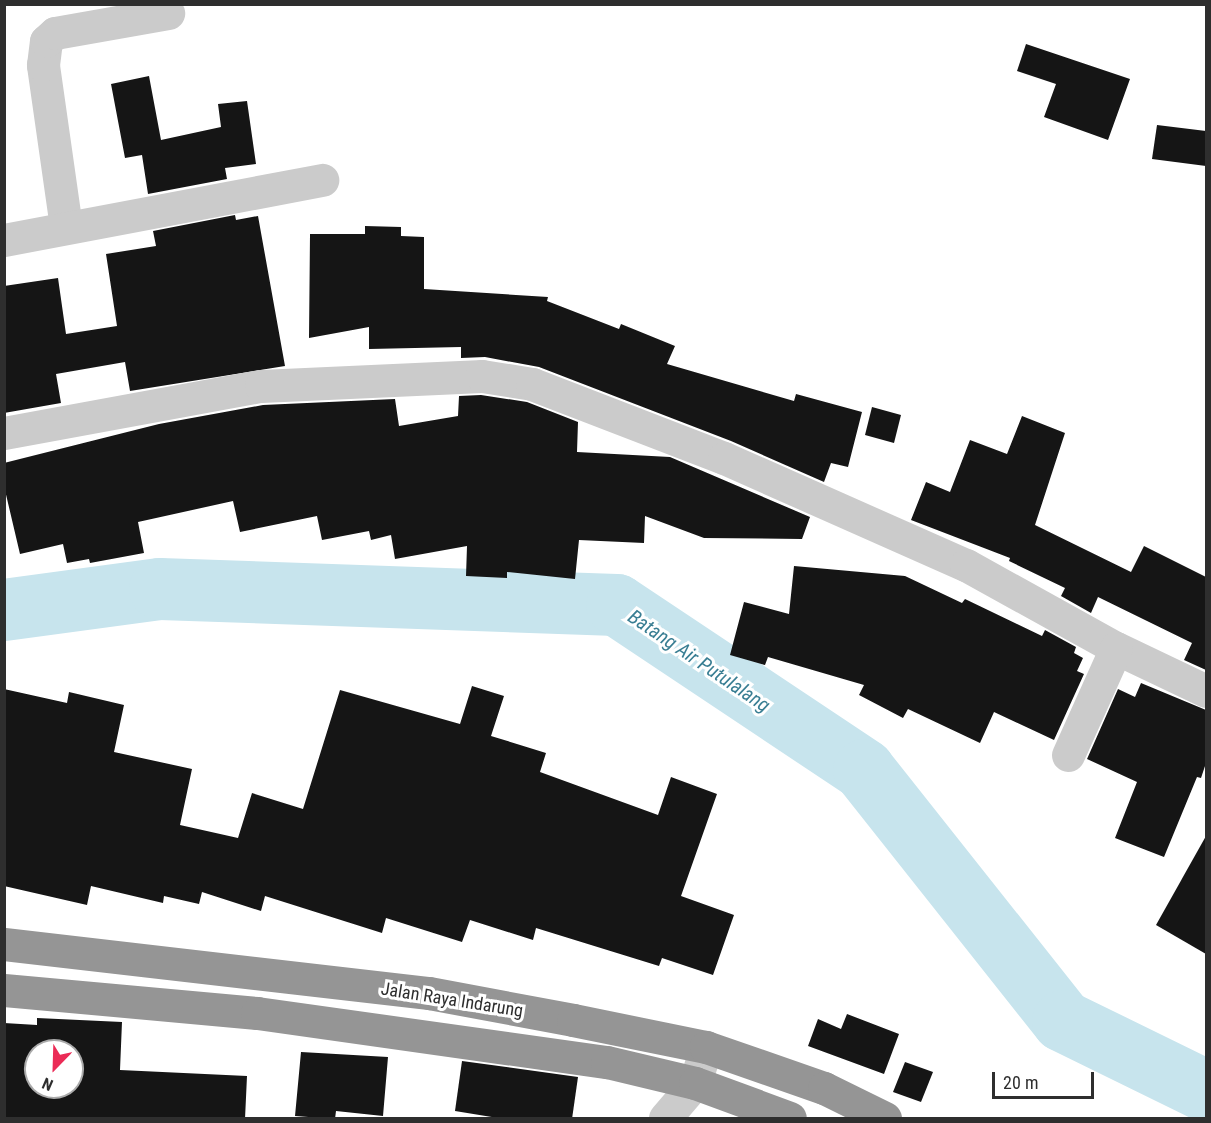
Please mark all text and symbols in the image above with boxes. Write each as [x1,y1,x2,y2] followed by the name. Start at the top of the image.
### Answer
[623,605,775,717] water label: Batang Air Putulalang
[379,978,525,1022] street label: Jalan Raya Indarung
[24,1039,84,1099] north arrow
[995,1060,1097,1098] scale bar
[1003,1072,1038,1093] text: 20 m
[39,1074,56,1095] text: N

